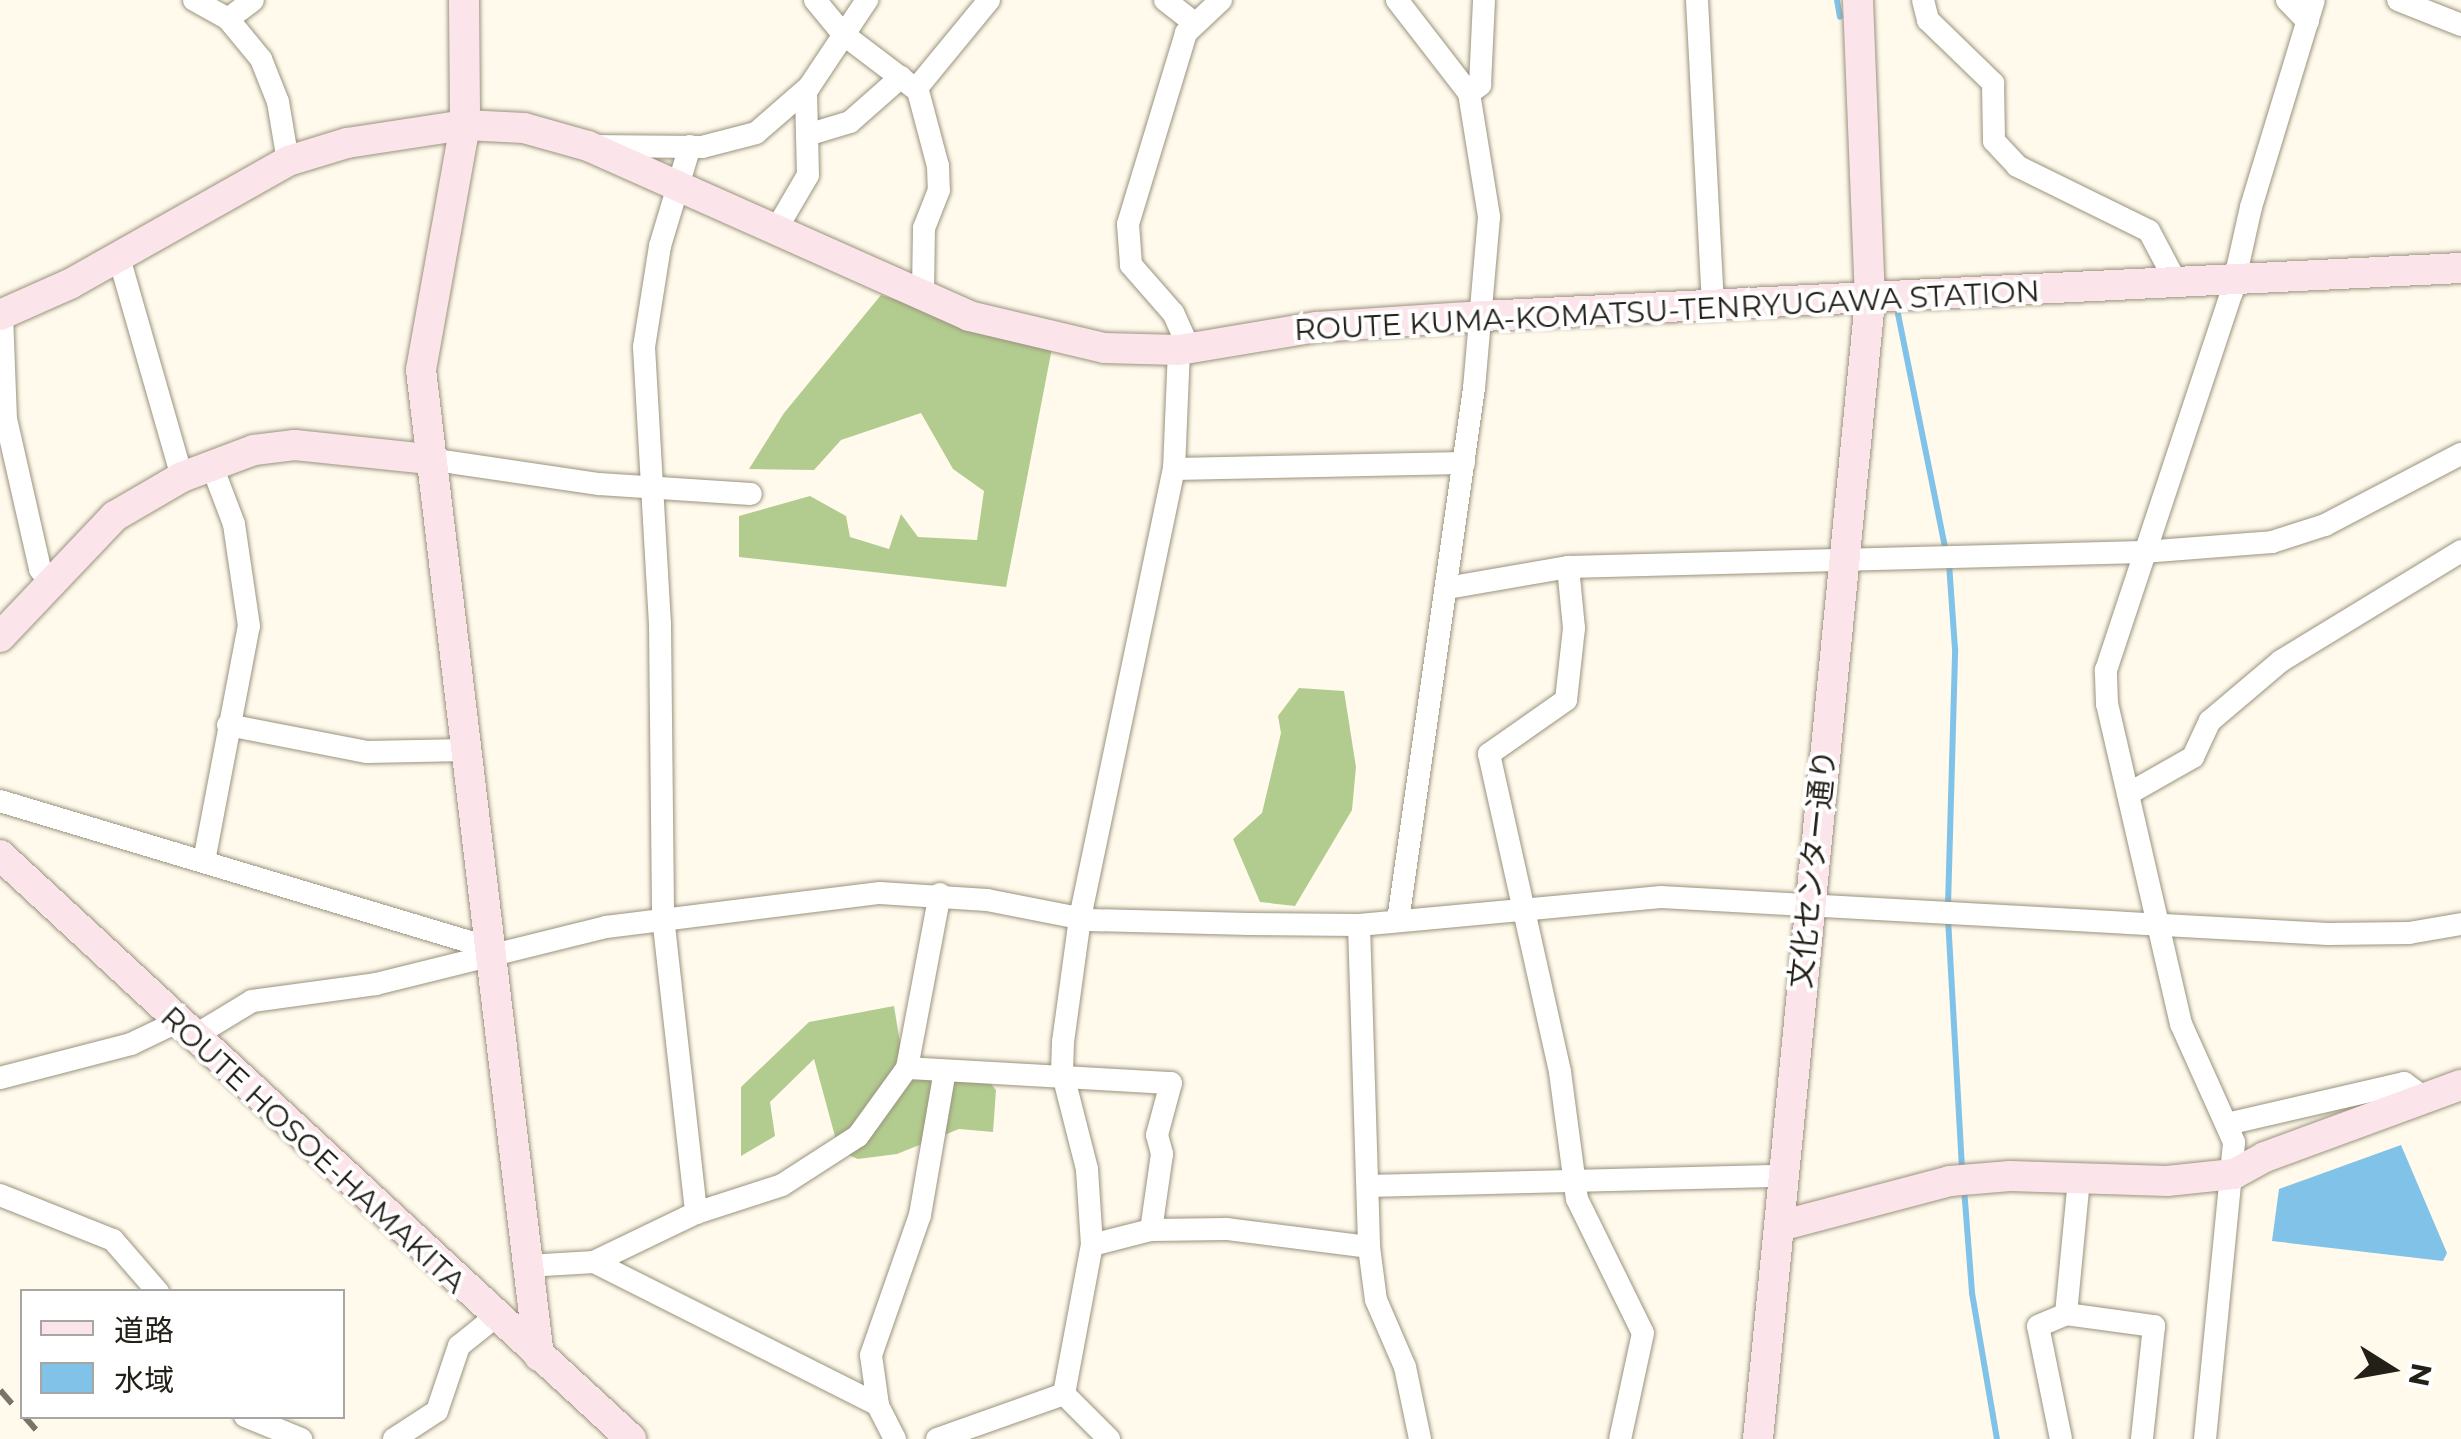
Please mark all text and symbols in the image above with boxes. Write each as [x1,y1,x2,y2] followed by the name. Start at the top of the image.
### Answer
[1293,273,2041,349] street label: ROUTE KUMA-KOMATSU-TENRYUGAWA STATION
[1783,748,1843,990] street label: 文化センター通り
[153,999,473,1301] street label: ROUTE HOSOE-HAMAKITA
[20,1289,345,1419] legend
[114,1312,174,1349] text: 道路
[2341,1319,2441,1419] north arrow
[2402,1360,2439,1389] text: N
[114,1362,174,1399] text: 水域

